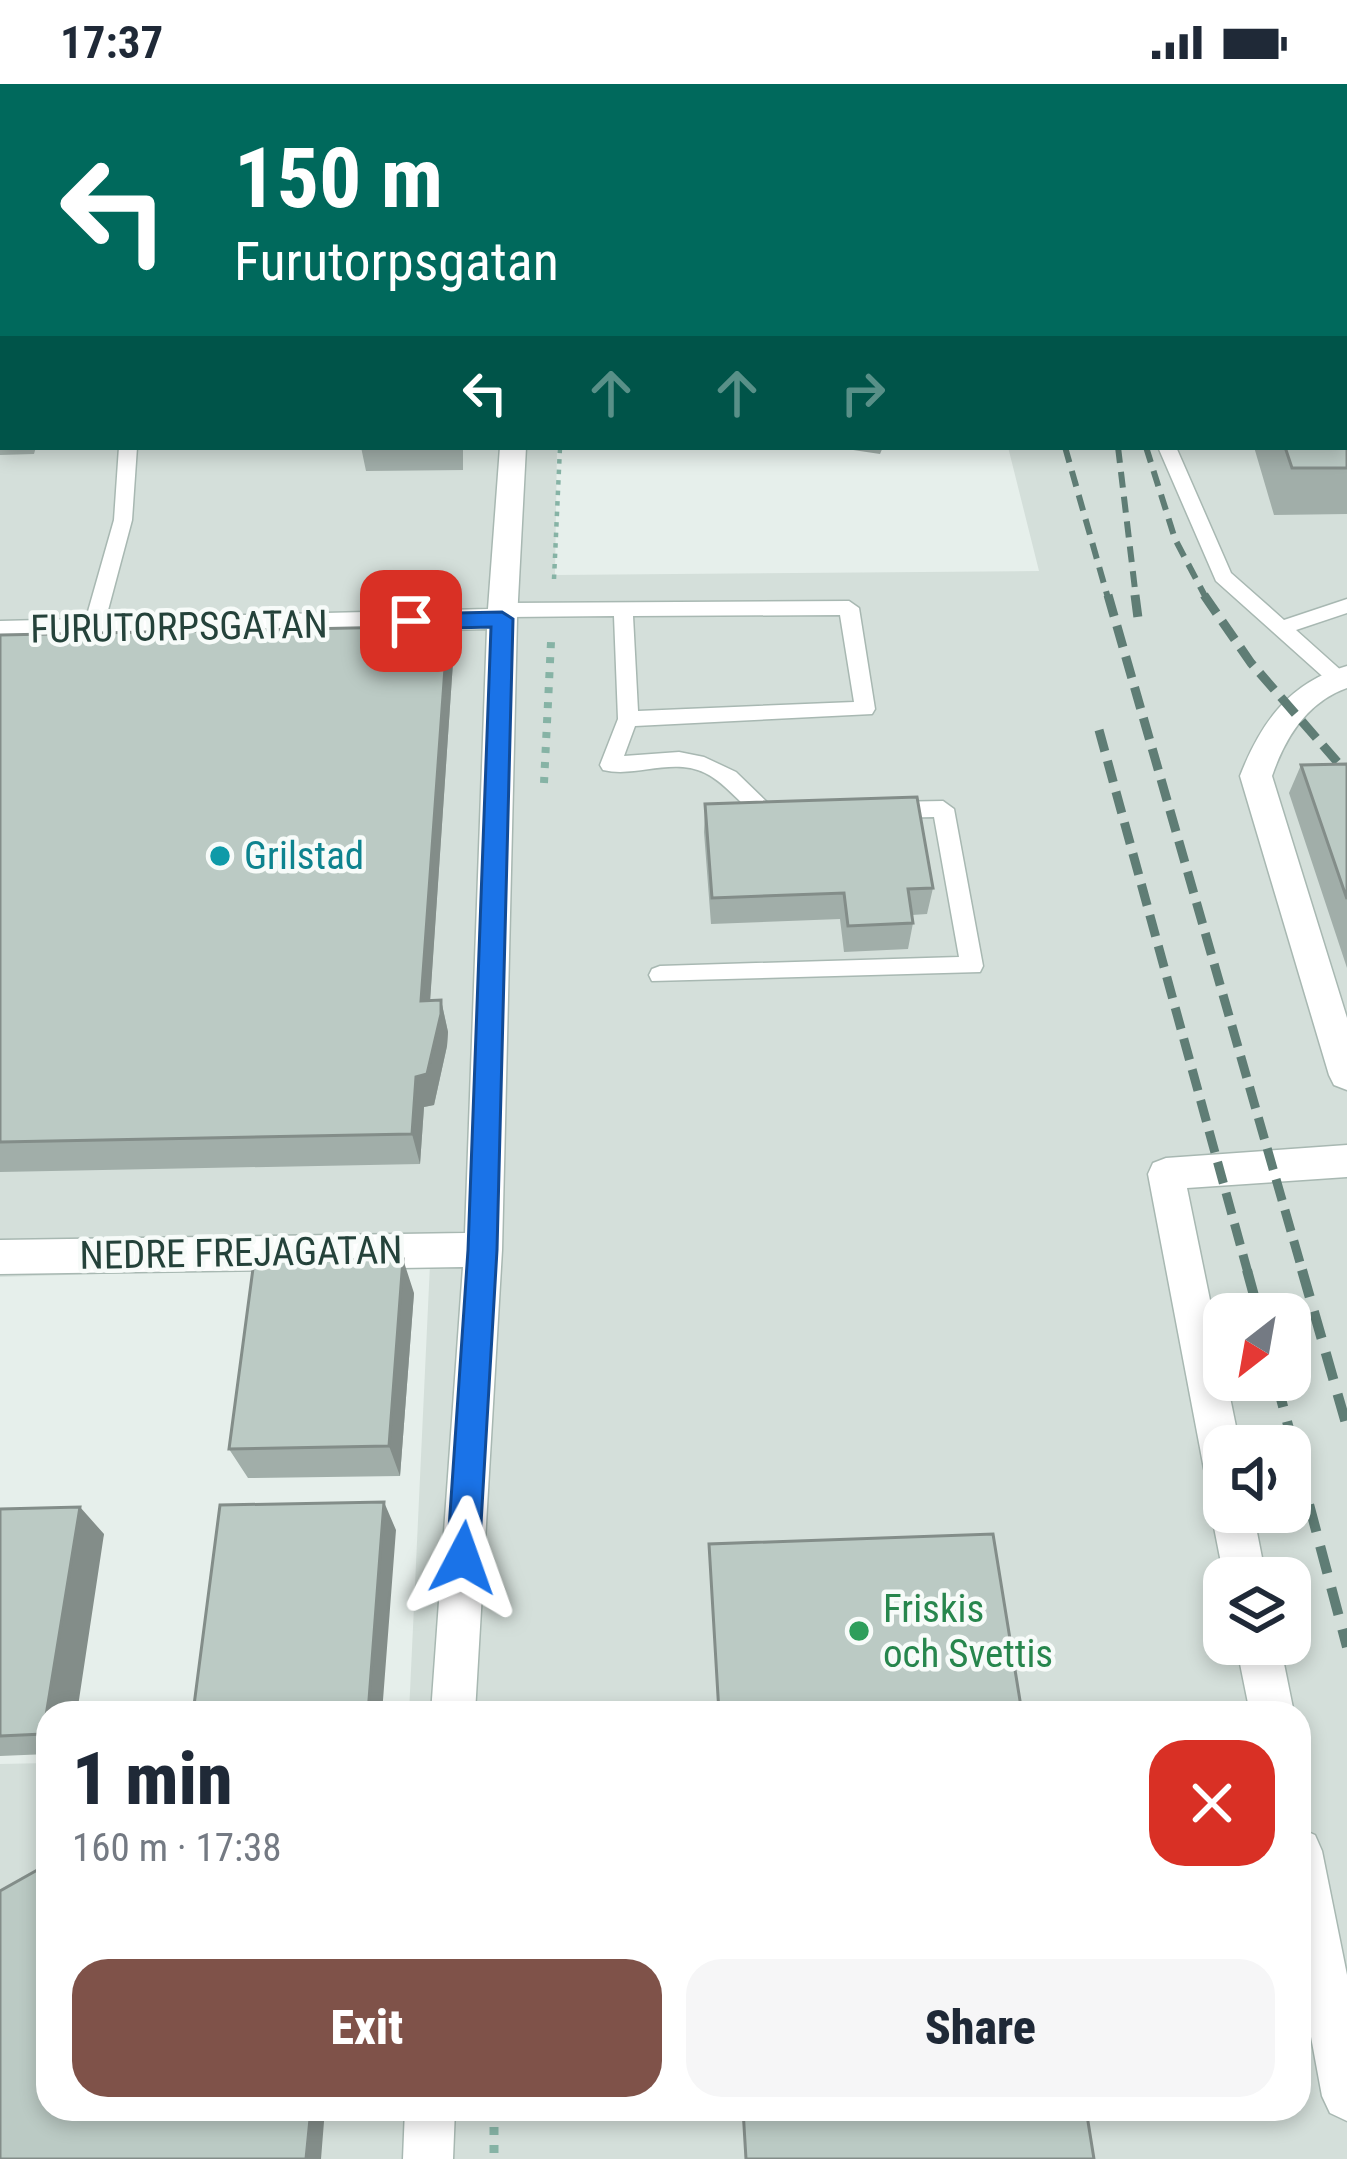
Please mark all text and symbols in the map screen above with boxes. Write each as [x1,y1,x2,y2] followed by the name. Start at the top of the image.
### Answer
[60,16,163,69] text: 17:37
[234,129,443,228] text: 150 m
[36,132,192,288] icon: left
[234,230,559,293] text: Furutorpsgatan
[452,360,518,426] icon: left
[578,360,644,426] icon: ahead
[704,360,770,426] icon: ahead
[830,360,896,426] icon: right
[360,570,462,672] pin
[378,588,444,654] icon: arrive
[30,601,328,653] street label: FURUTORPSGATAN
[244,833,364,879] place label: Grilstad
[207,843,233,869] marker: Grilstad
[79,1227,403,1279] street label: NEDRE FREJAGATAN
[1203,1293,1311,1401] north arrow
[1203,1293,1311,1665] map controls
[1203,1425,1311,1533] button: sound
[400,1495,526,1621] position arrow
[1203,1557,1311,1665] button: layers
[883,1586,1053,1677] place label: Friskis och Svettis
[846,1618,872,1644] marker: Friskis och Svettis
[72,1737,233,1822] text: 1 min
[1149,1740,1275,1866] button: close
[72,1825,282,1871] text: 160 m · 17:38
[72,1959,662,2097] button: Exit
[686,1959,1275,2097] button: Share

